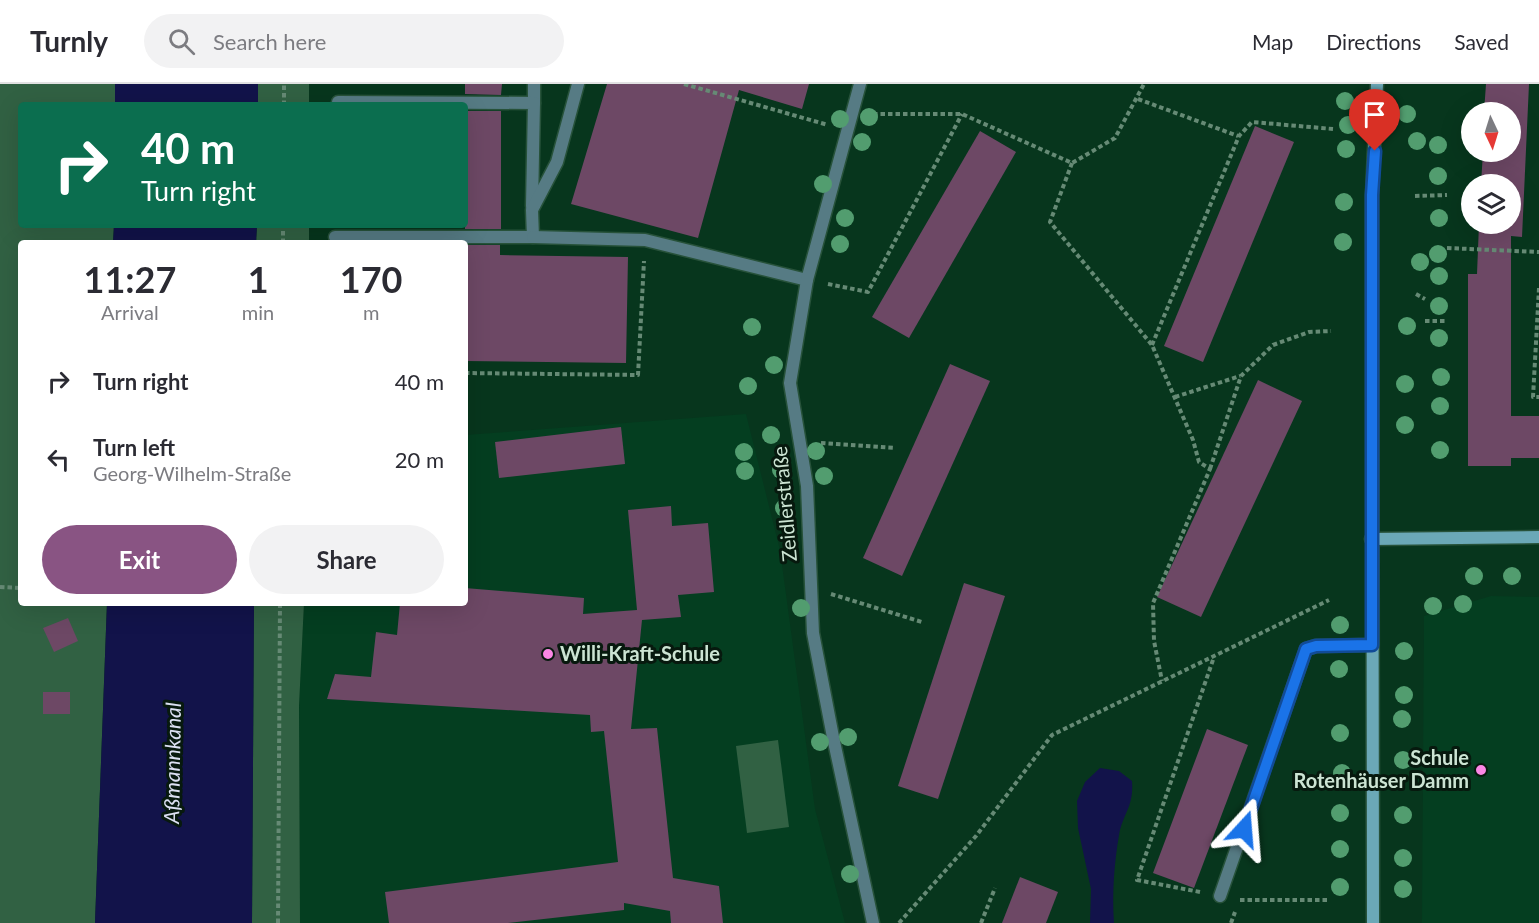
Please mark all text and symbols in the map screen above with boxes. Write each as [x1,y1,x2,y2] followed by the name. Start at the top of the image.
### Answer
[144,14,564,68] search box
[30,24,108,58] text: Turnly
[165,25,198,58] icon: search
[213,28,326,55] text: Search here
[1252,29,1293,54] text: Map
[1326,29,1421,54] text: Directions
[1454,29,1509,54] text: Saved
[1349,89,1400,151] pin
[1358,98,1391,131] icon: arrive
[1461,102,1521,162] north arrow
[1461,102,1521,234] map controls
[141,123,235,173] text: 40 m
[42,126,120,204] icon: right
[141,174,256,207] text: Turn right
[1461,174,1521,234] button: layers
[84,257,176,301] text: 11:27
[248,257,269,301] text: 1
[340,257,402,301] text: 170
[101,300,159,324] text: Arrival
[242,300,274,324] text: min
[363,300,379,324] text: m
[42,365,75,398] icon: right
[93,368,188,395] text: Turn right
[395,368,444,395] text: 40 m
[93,434,175,461] text: Turn left
[42,443,75,476] icon: left
[767,445,801,563] street label: Zeidlerstraße
[395,446,444,473] text: 20 m
[93,461,291,485] text: Georg-Wilhelm-Straße
[42,525,237,594] button: Exit
[249,525,444,594] button: Share
[560,641,720,665] place label: Willi-Kraft-Schule
[541,647,555,661] marker: Willi-Kraft-Schule
[158,702,185,825] water label: Aßmannkanal
[1294,745,1469,792] place label: Schule Rotenhäuser Damm
[1474,763,1488,777] marker: Schule Rotenhäuser Damm
[1212,797,1276,861] position arrow

